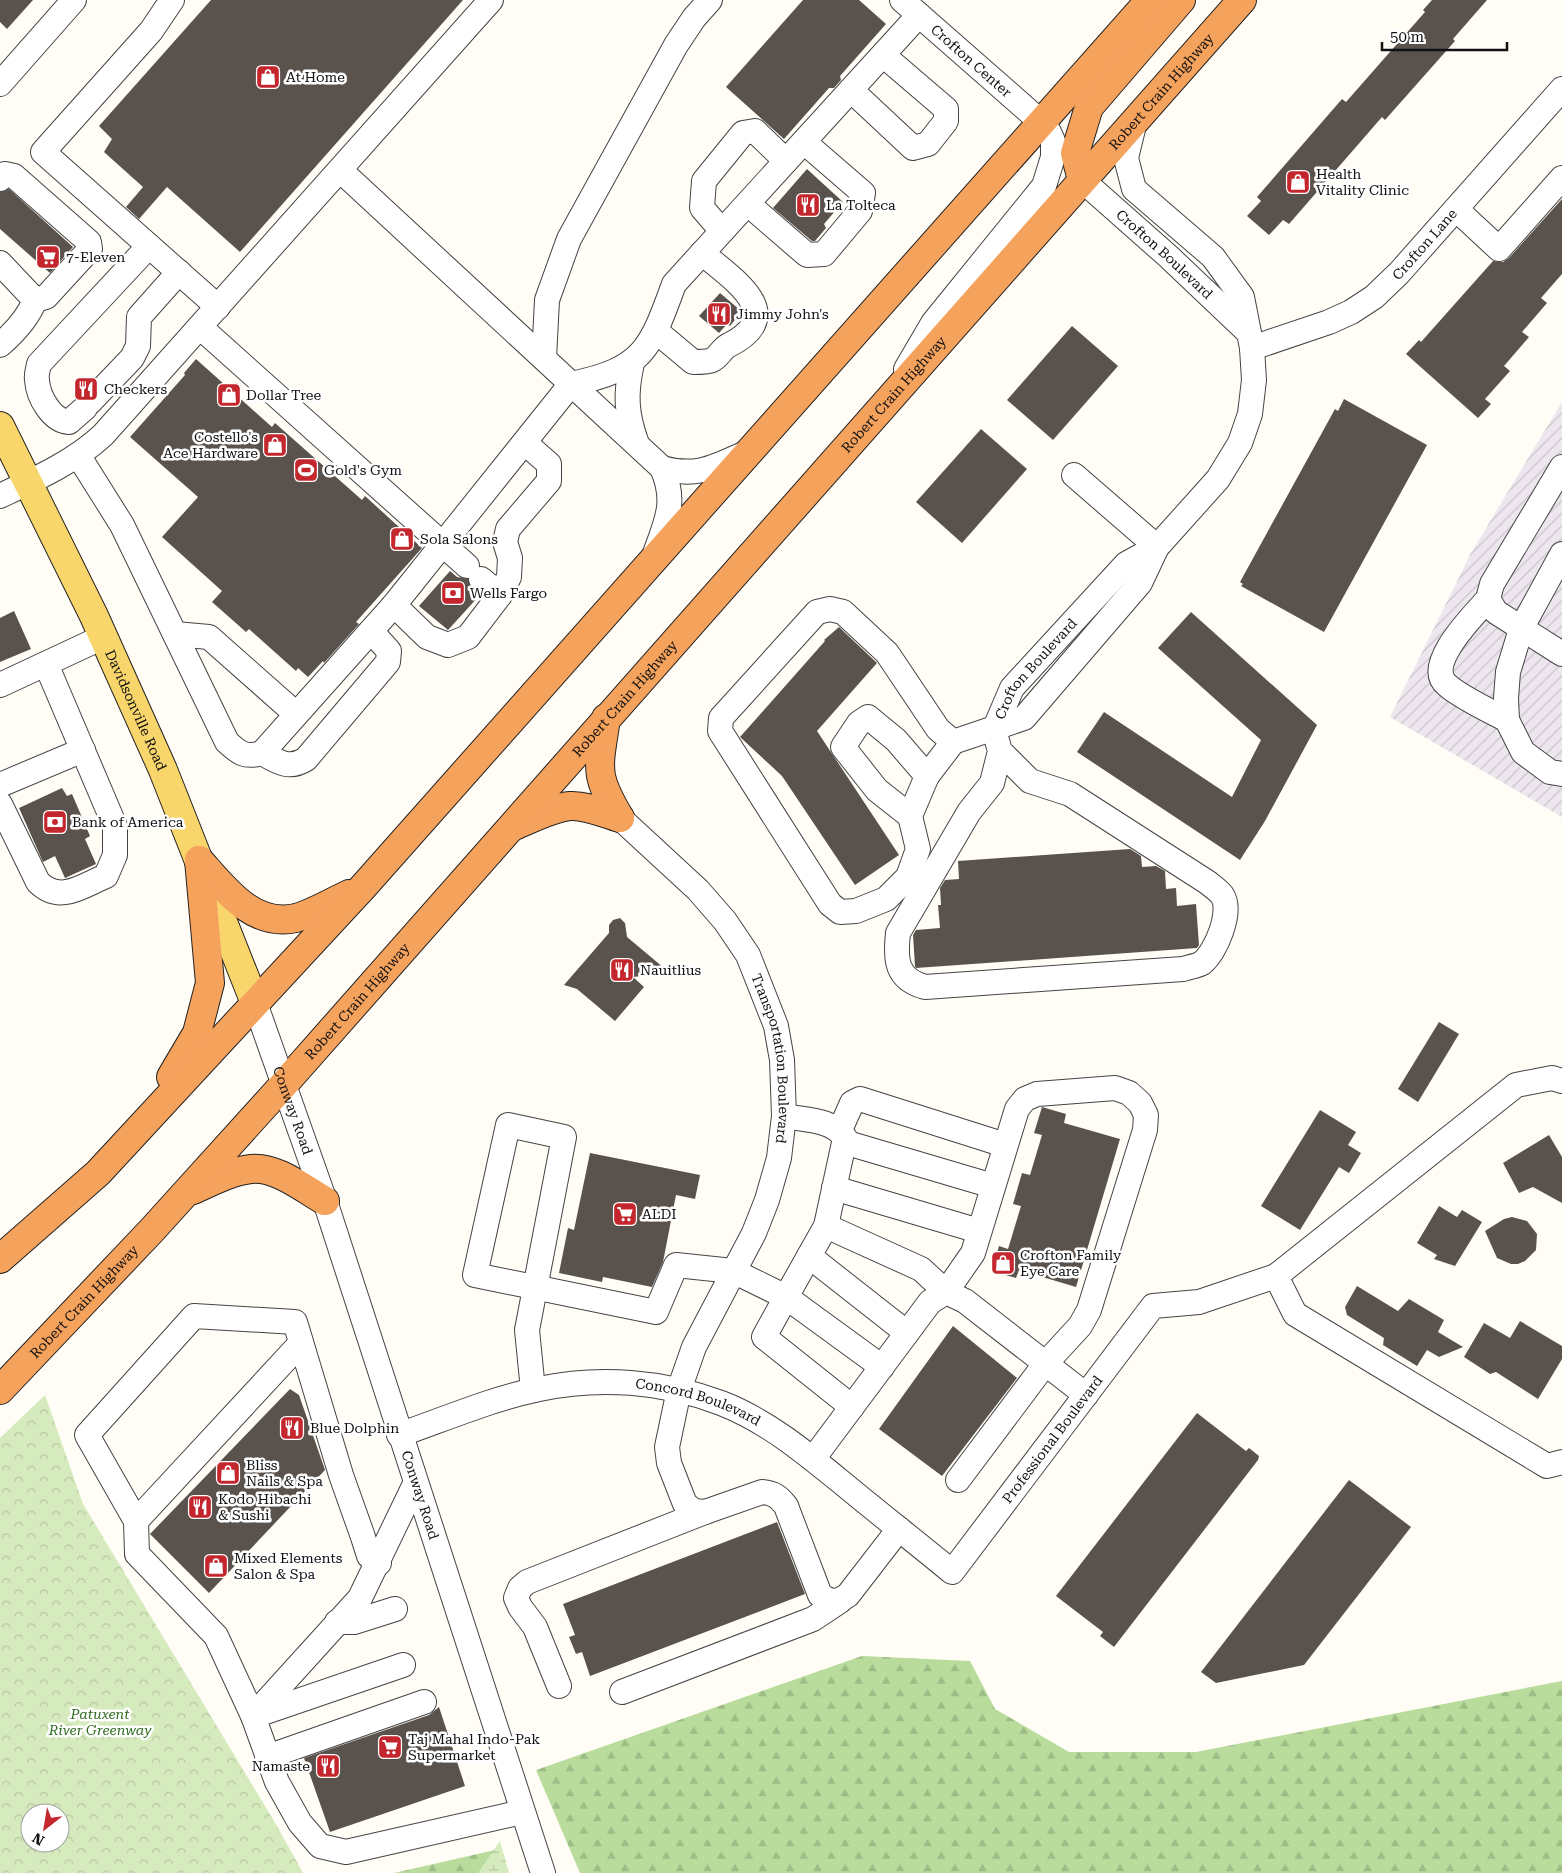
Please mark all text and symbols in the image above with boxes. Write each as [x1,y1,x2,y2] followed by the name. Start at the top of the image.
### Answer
[1382,20,1507,52] scale bar
[928,21,1015,100] street label: Crofton Center
[1390,28,1425,46] text: 50 m
[1105,30,1217,153] street label: Robert Crain Highway
[255,64,281,90] shop icon: At Home
[286,69,345,85] place label: At Home
[1316,166,1409,198] place label: Health Vitality Clinic
[1285,169,1311,195] shop icon: Health Vitality Clinic
[795,192,821,218] restaurant icon: La Tolteca
[826,197,896,213] place label: La Tolteca
[1389,205,1460,283] street label: Crofton Lane
[1113,206,1216,302] street label: Crofton Boulevard
[35,244,61,270] supermarket icon: 7-Eleven
[66,249,125,265] place label: 7-Eleven
[706,301,732,327] restaurant icon: Jimmy John's
[736,306,829,322] place label: Jimmy John's
[838,332,950,456] street label: Robert Crain Highway
[73,376,99,402] restaurant icon: Checkers
[104,381,168,397] place label: Checkers
[216,382,242,408] shop icon: Dollar Tree
[246,387,322,403] place label: Dollar Tree
[163,429,258,461] place label: Costello's Ace Hardware
[262,432,288,458] shop icon: Costello's Ace Hardware
[293,457,319,483] sports icon: Gold's Gym
[324,462,402,478] place label: Gold's Gym
[389,526,415,552] shop icon: Sola Salons
[420,531,498,547] place label: Sola Salons
[440,580,466,606] bank icon: Wells Fargo
[470,585,547,601] place label: Wells Fargo
[992,615,1080,722] street label: Crofton Boulevard
[569,637,681,760] street label: Robert Crain Highway
[102,647,170,773] street label: Davidsonville Road
[42,809,68,835] bank icon: Bank of America
[72,814,184,830] place label: Bank of America
[302,939,413,1063] street label: Robert Crain Highway
[609,957,635,983] restaurant icon: Nauitlius
[640,962,701,978] place label: Nauitlius
[748,971,792,1145] street label: Transportation Boulevard
[270,1064,316,1157] street label: Conway Road
[612,1201,638,1227] supermarket icon: ALDI
[642,1206,677,1222] place label: ALDI
[27,1241,142,1361] street label: Robert Crain Highway
[1020,1247,1122,1279] place label: Crofton Family Eye Care
[990,1250,1016,1276] shop icon: Crofton Family Eye Care
[999,1372,1106,1506] street label: Professional Boulevard
[635,1375,764,1429] street label: Concord Boulevard
[279,1415,305,1441] restaurant icon: Blue Dolphin
[310,1420,399,1436] place label: Blue Dolphin
[398,1448,442,1541] street label: Conway Road
[246,1457,323,1489] place label: Bliss Nails & Spa
[215,1460,241,1486] shop icon: Bliss Nails & Spa
[218,1491,312,1523] place label: Kodo Hibachi & Sushi
[187,1494,213,1520] restaurant icon: Kodo Hibachi & Sushi
[234,1550,343,1582] place label: Mixed Elements Salon & Spa
[203,1553,229,1579] shop icon: Mixed Elements Salon & Spa
[48,1706,152,1738] park label: Patuxent River Greenway
[408,1731,540,1763] place label: Taj Mahal Indo-Pak Supermarket
[377,1734,403,1760] supermarket icon: Taj Mahal Indo-Pak Supermarket
[315,1753,341,1779] restaurant icon: Namaste
[252,1758,310,1774] place label: Namaste
[20,1803,70,1853] north arrow
[29,1829,47,1849] text: N

